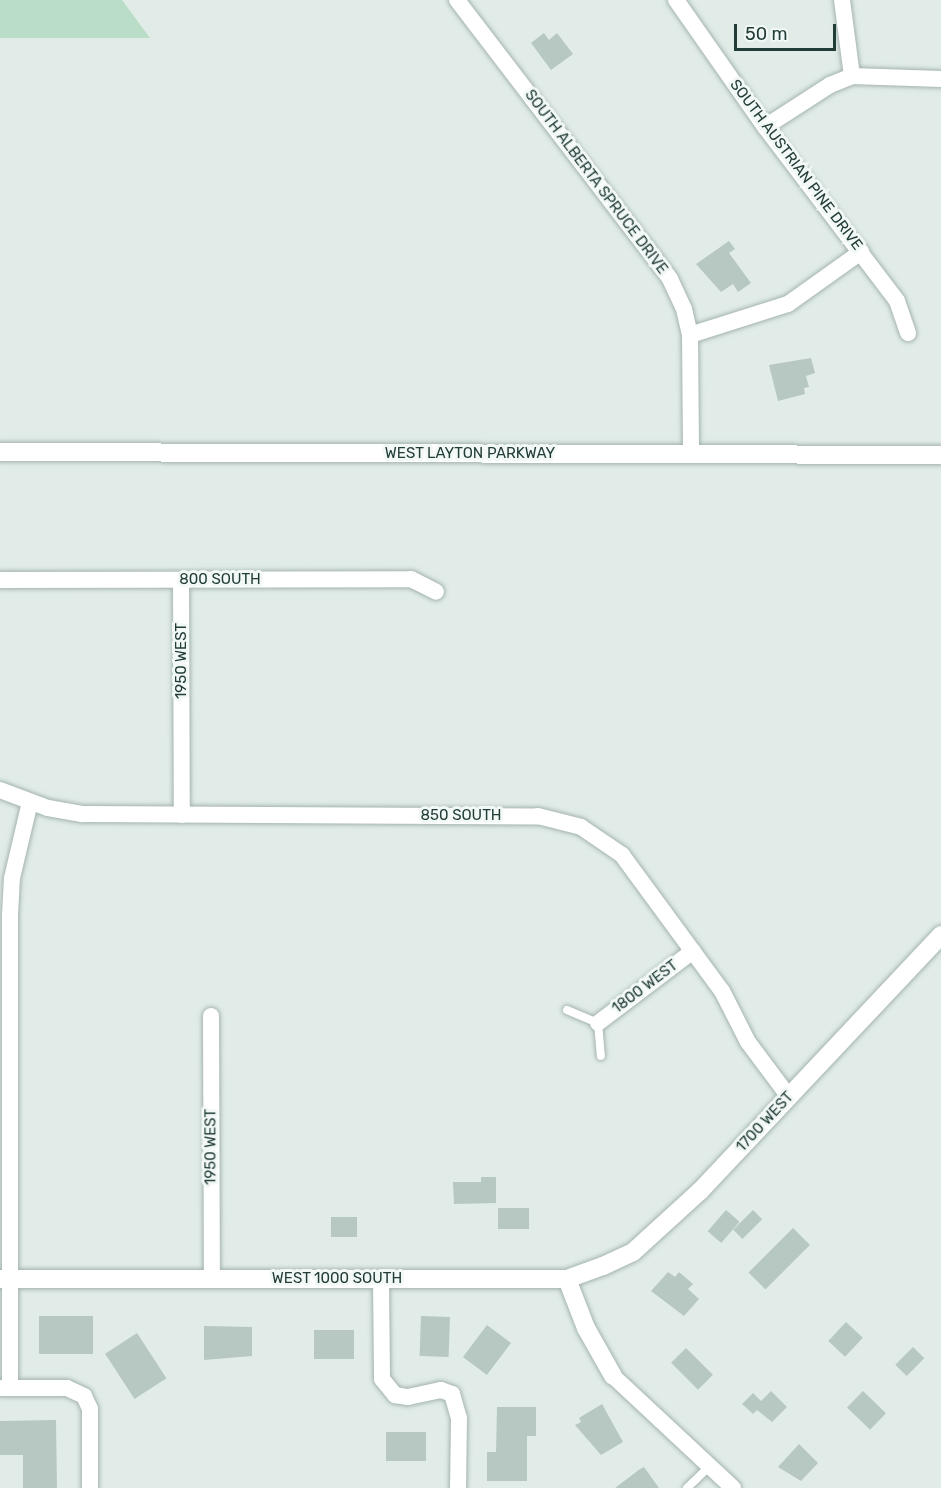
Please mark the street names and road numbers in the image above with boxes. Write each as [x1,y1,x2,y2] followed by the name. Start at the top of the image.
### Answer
[726,76,866,254] street label: SOUTH AUSTRIAN PINE DRIVE
[521,86,671,278] street label: SOUTH ALBERTA SPRUCE DRIVE
[385,445,555,463] street label: WEST LAYTON PARKWAY
[179,571,261,589] street label: 800 SOUTH
[173,623,191,699] street label: 1950 WEST
[420,807,502,825] street label: 850 SOUTH
[609,956,681,1018] street label: 1800 WEST
[733,1088,797,1156] street label: 1700 WEST
[202,1109,220,1185] street label: 1950 WEST
[272,1270,402,1288] street label: WEST 1000 SOUTH

